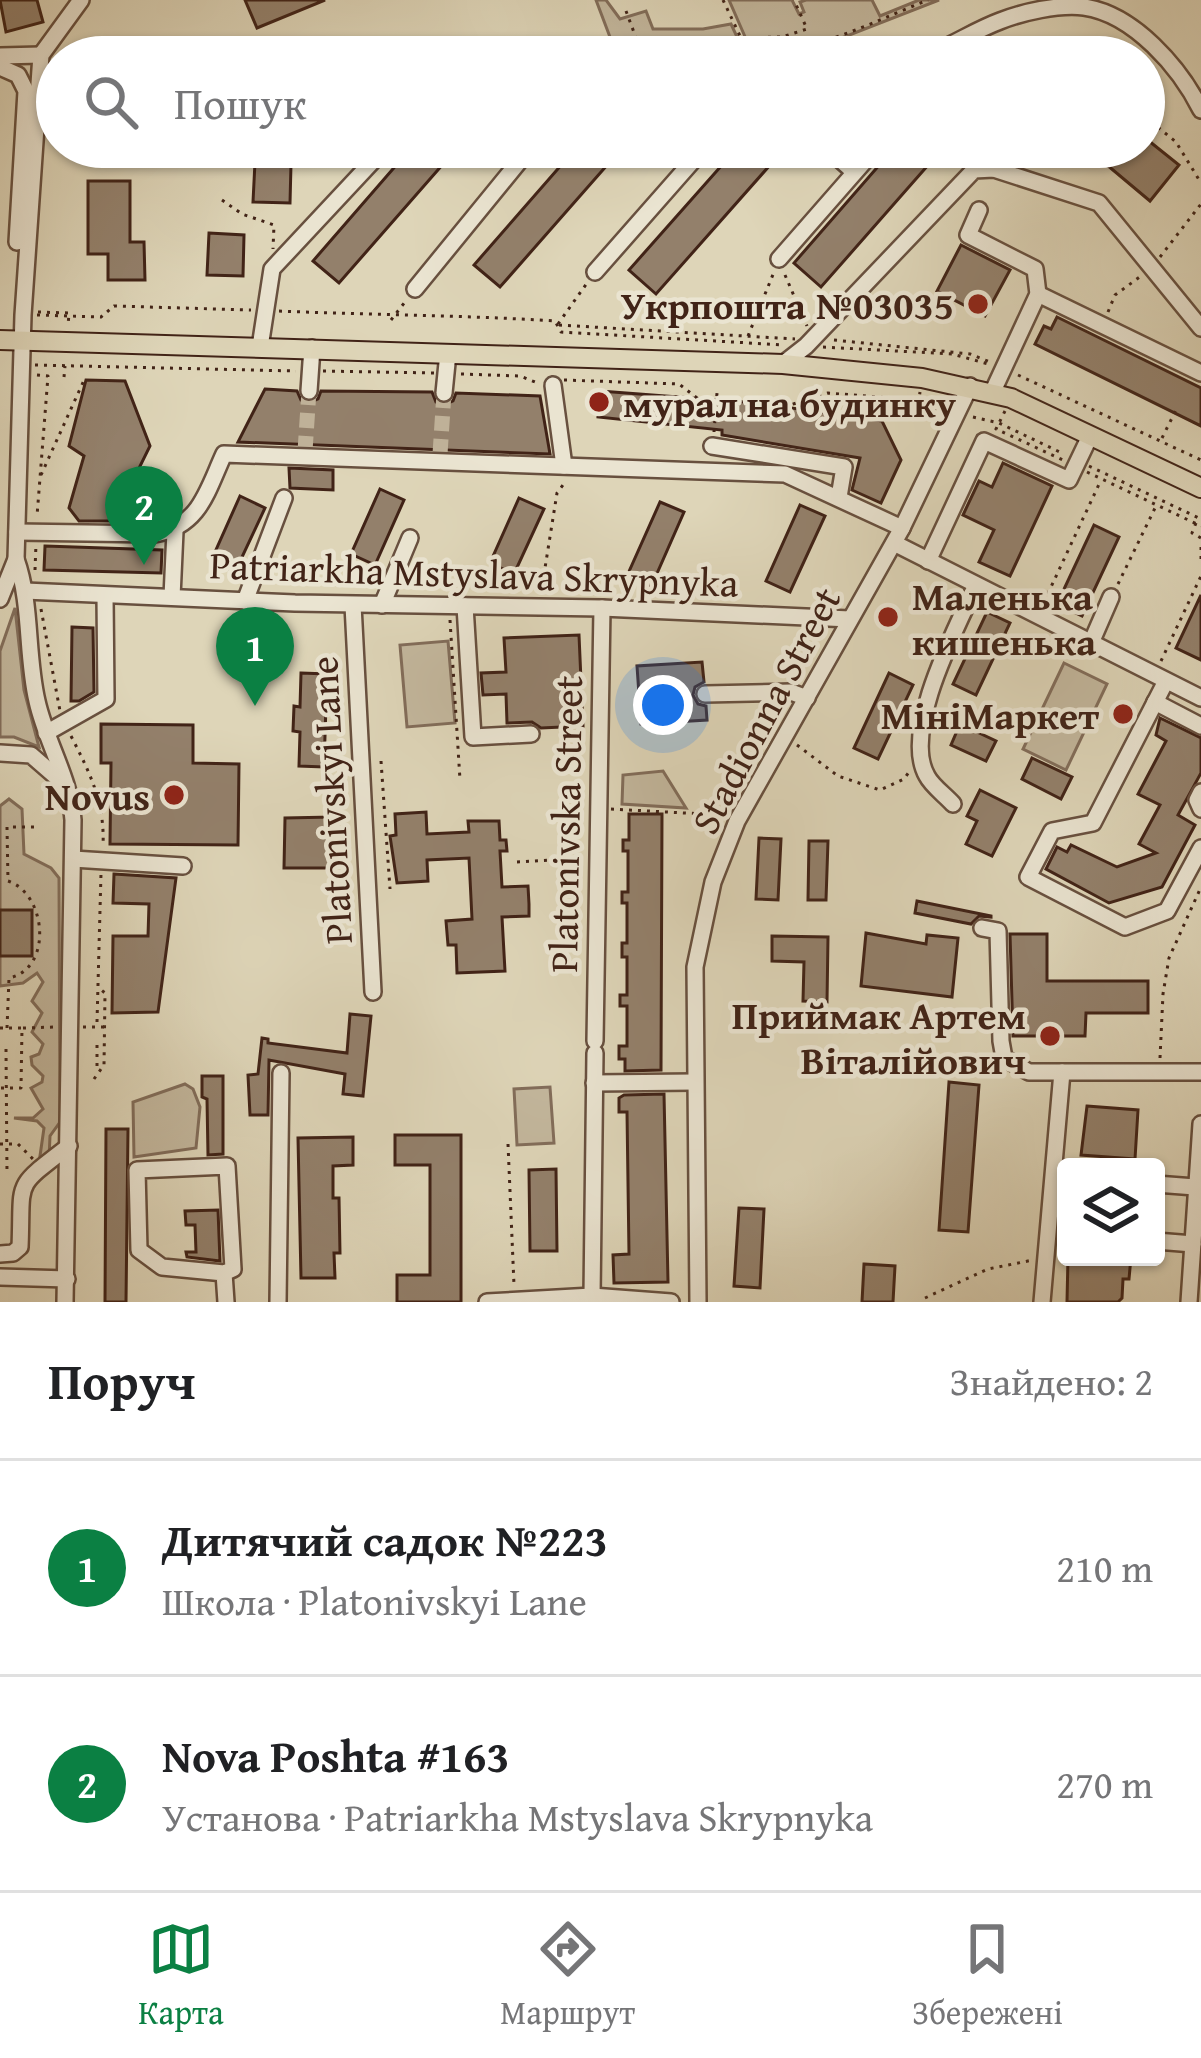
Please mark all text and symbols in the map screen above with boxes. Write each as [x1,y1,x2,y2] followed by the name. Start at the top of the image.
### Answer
[36,36,1165,168] search box
[78,69,144,135] icon: search
[174,70,307,135] text: Пошук
[621,276,954,333] place label: Укрпошта №03035
[965,291,991,317] marker: Укрпошта №03035
[623,374,957,431] place label: мурал на будинку
[586,389,612,415] marker: мурал на будинку
[105,466,183,565] pin: 2
[209,535,740,611] street label: Patriarkha Mstyslava Skrypnyka
[912,567,1096,669] place label: Маленька кишенька
[676,576,854,844] street label: Stadionna Street
[875,604,901,630] marker: Маленька кишенька
[216,607,294,706] pin: 1
[294,655,366,945] street label: Platonivskyi Lane
[534,675,596,973] street label: Platonivska Street
[633,675,693,735] your location
[881,686,1099,743] place label: МініМаркет
[1110,701,1136,727] marker: МініМаркет
[45,767,150,824] place label: Novus
[161,782,187,808] marker: Novus
[732,986,1026,1088] place label: Приймак Артем Віталійович
[1037,1023,1063,1049] marker: Приймак Артем Віталійович
[1057,1158,1165,1266] map controls
[1057,1158,1165,1266] button: layers
[48,1343,195,1418] text: Поруч
[950,1352,1153,1409] text: Знайдено: 2
[162,1507,608,1572] text: Дитячий садок №223
[77,1539,97,1596] text: 1
[1056,1539,1153,1596] text: 210 m
[162,1572,587,1629] text: Школа · Platonivskyi Lane
[162,1723,510,1788] text: Nova Poshta #163
[77,1755,97,1812] text: 2
[1056,1755,1153,1812] text: 270 m
[162,1788,873,1845] text: Установа · Patriarkha Mstyslava Skrypnyka
[138,1916,224,2036] tab: Карта
[500,1916,635,2036] tab: Маршрут
[912,1916,1063,2036] tab: Збережені

